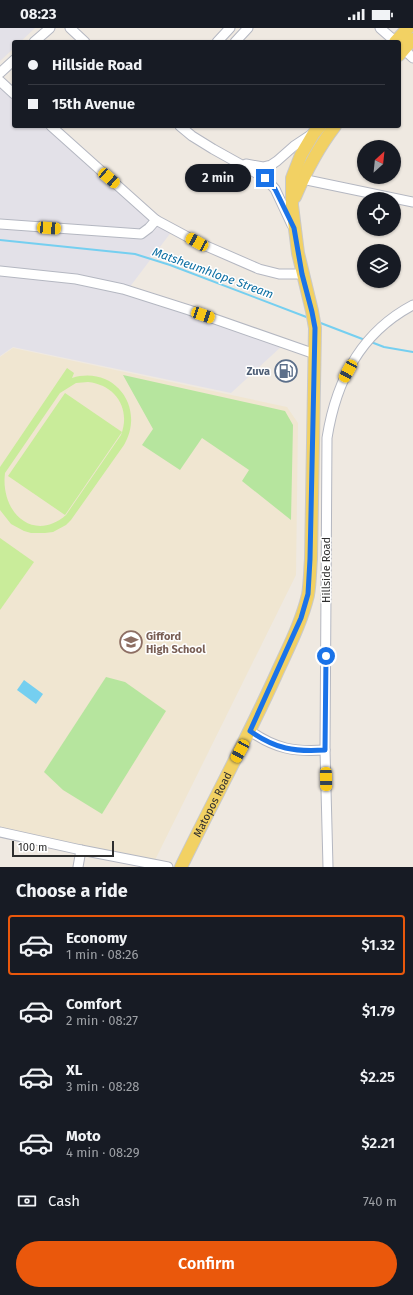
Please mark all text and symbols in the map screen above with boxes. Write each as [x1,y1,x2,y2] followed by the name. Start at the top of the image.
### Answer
[20,5,57,23] text: 08:23
[52,56,142,74] text: Hillside Road
[52,95,135,113] text: 15th Avenue
[357,140,401,184] north arrow
[357,140,401,288] map controls
[185,164,251,192] callout: 2 min
[96,166,122,190] car
[256,169,274,187] route end
[202,170,234,185] text: 2 min
[357,192,401,236] button: locate
[37,221,61,235] car
[184,231,210,253] car
[357,244,401,288] button: layers
[151,245,275,301] water label: Matsheumhlope Stream
[190,305,216,325] car
[273,358,299,384] fuel station icon: Zuva
[337,358,359,384] car
[246,365,270,378] place label: Zuva
[320,537,333,603] street label: Hillside Road
[118,629,144,655] school or university icon: Gifford High School
[146,630,206,656] place label: Gifford High School
[317,647,335,665] route start
[229,738,251,764] car
[320,767,332,791] car
[191,770,235,839] street label: Matopos Road
[12,839,114,858] scale bar
[18,841,47,854] text: 100 m
[16,880,128,902] text: Choose a ride
[18,927,54,963] icon: car
[66,929,127,947] text: Economy
[361,936,395,954] text: $1.32
[66,947,138,962] text: 1 min · 08:26
[18,993,54,1029] icon: car
[66,995,122,1013] text: Comfort
[362,1002,395,1020] text: $1.79
[66,1013,138,1028] text: 2 min · 08:27
[18,1059,54,1095] icon: car
[66,1061,82,1079] text: XL
[360,1068,395,1086] text: $2.25
[66,1079,140,1094] text: 3 min · 08:28
[18,1125,54,1161] icon: car
[66,1127,101,1145] text: Moto
[362,1134,395,1152] text: $2.21
[66,1145,139,1160] text: 4 min · 08:29
[16,1190,38,1212] icon: cash
[48,1192,80,1210] text: Cash
[363,1194,397,1209] text: 740 m
[16,1241,397,1287] button: Confirm

